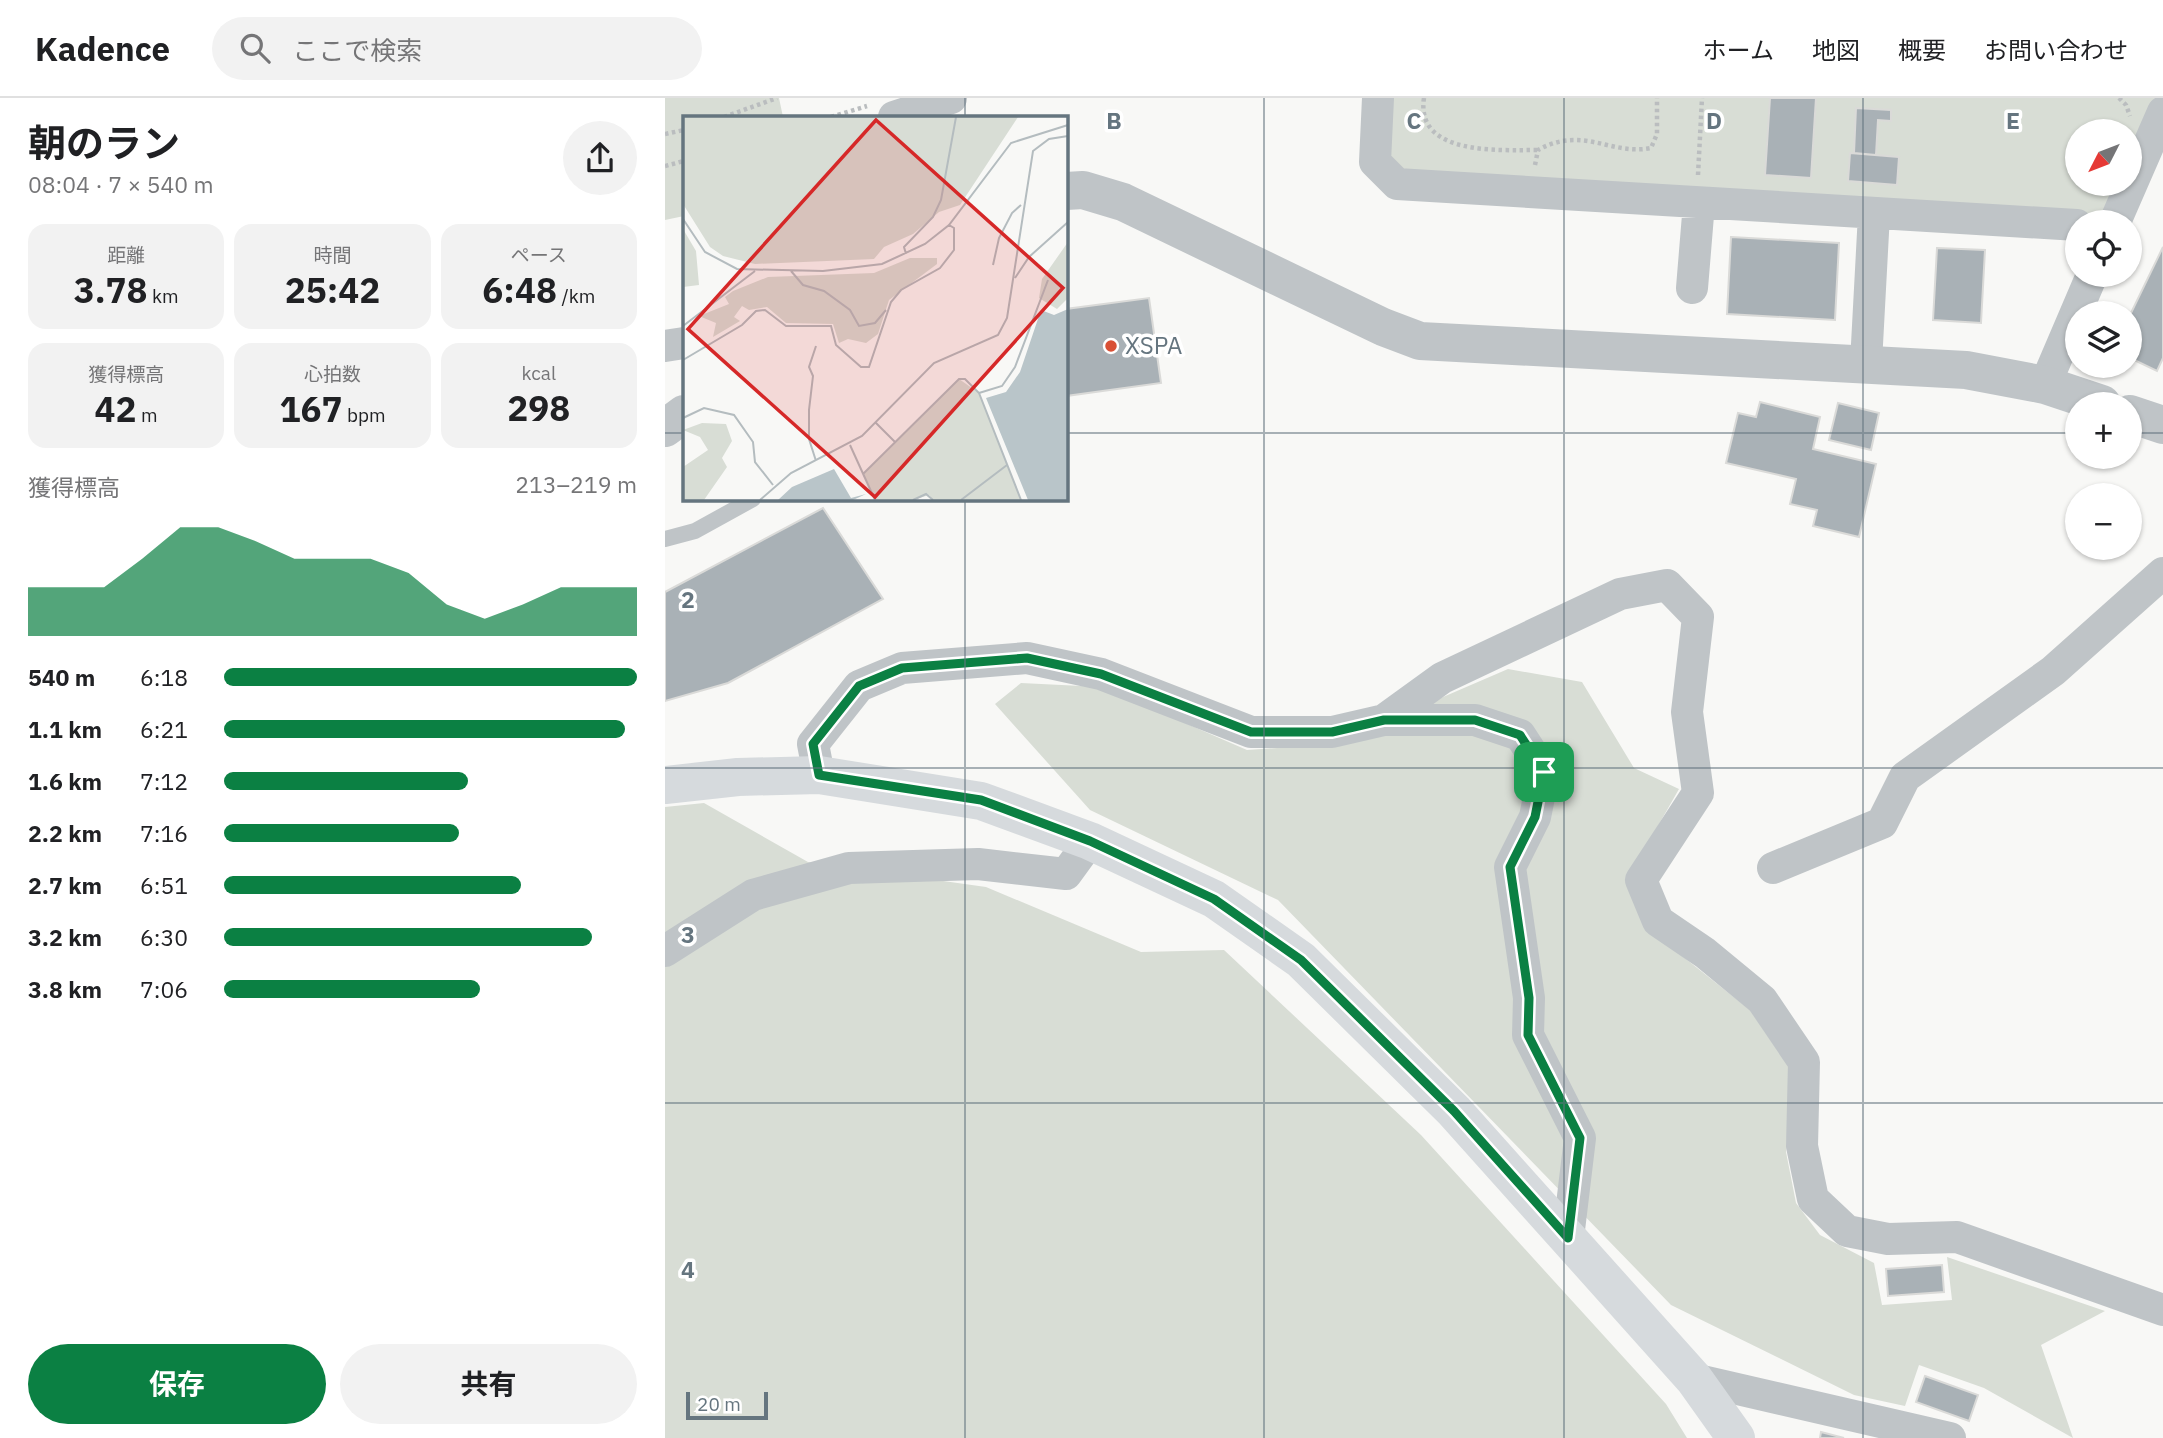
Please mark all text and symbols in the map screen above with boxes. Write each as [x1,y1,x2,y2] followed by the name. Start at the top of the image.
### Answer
[212,17,702,80] search box
[35,27,170,70] text: Kadence
[236,29,274,67] icon: search
[292,33,422,67] text: ここで検索
[1703,34,1774,66] text: ホーム
[1812,34,1860,66] text: 地図
[1898,34,1946,66] text: 概要
[1984,34,2128,66] text: お問い合わせ
[1106,105,1122,135] text: B
[1407,105,1422,135] text: C
[1706,105,1722,135] text: D
[2006,105,2020,135] text: E
[683,116,1067,500] inset map
[28,118,180,167] text: 朝のラン
[2065,119,2142,196] north arrow
[2065,119,2142,560] map controls
[563,121,637,195] button: share
[28,169,214,199] text: 08:04 · 7 × 540 m
[2065,210,2142,287] button: locate
[107,243,145,267] text: 距離
[313,243,352,267] text: 時間
[511,243,567,267] text: ペース
[74,267,148,313] text: 3.78
[285,267,380,313] text: 25:42
[482,267,557,313] text: 6:48
[148,284,179,308] text: km
[557,284,595,308] text: /km
[2065,301,2142,378] button: layers
[1125,329,1183,361] place label: XSPA
[1103,338,1119,354] marker: XSPA
[522,361,556,385] text: kcal
[88,362,164,386] text: 獲得標高
[304,362,361,386] text: 心拍数
[507,385,570,431] text: 298
[95,386,137,432] text: 42
[279,386,342,432] text: 167
[2065,392,2142,469] button: +
[137,403,158,427] text: m
[342,403,386,427] text: bpm
[515,469,637,499] text: 213–219 m
[28,472,120,502] text: 獲得標高
[2065,483,2142,560] button: −
[681,584,695,614] text: 2
[28,662,95,692] text: 540 m
[140,662,188,692] text: 6:18
[28,714,102,744] text: 1.1 km
[140,714,188,744] text: 6:21
[1514,742,1574,802] pin
[1525,753,1563,791] icon: arrive
[28,766,102,796] text: 1.6 km
[140,766,188,796] text: 7:12
[28,818,102,848] text: 2.2 km
[140,818,188,848] text: 7:16
[28,870,102,900] text: 2.7 km
[140,870,188,900] text: 6:51
[681,919,695,949] text: 3
[28,922,102,952] text: 3.2 km
[140,922,188,952] text: 6:30
[28,974,102,1004] text: 3.8 km
[140,974,188,1004] text: 7:06
[681,1254,695,1284] text: 4
[28,1344,326,1424] button: 保存
[340,1344,637,1424] button: 共有
[686,1389,768,1421] scale bar
[697,1392,741,1416] text: 20 m

